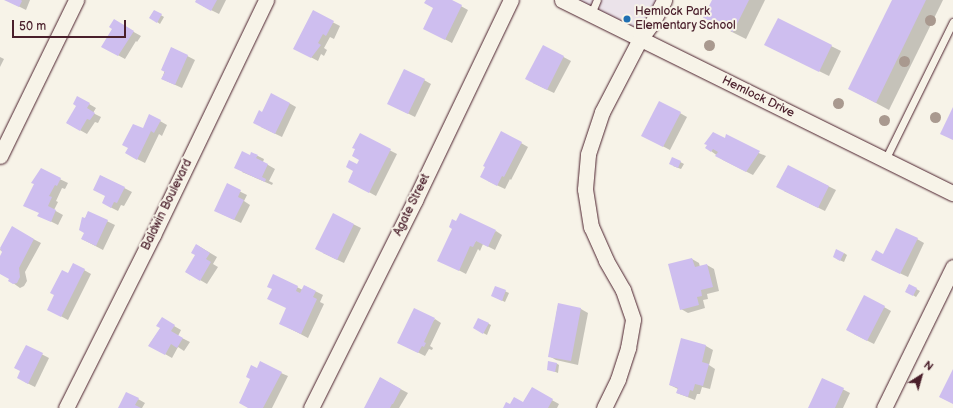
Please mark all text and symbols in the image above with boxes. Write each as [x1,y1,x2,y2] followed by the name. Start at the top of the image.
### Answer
[635,5,737,33] place label: Hemlock Park Elementary School
[14,12,128,38] scale bar
[622,14,632,24] marker: Hemlock Park Elementary School
[19,19,46,34] text: 50 m
[719,73,797,121] street label: Hemlock Drive
[139,157,195,253] street label: Baldwin Boulevard
[391,172,433,238] street label: Agate Street
[901,356,941,396] north arrow
[921,358,936,374] text: N

